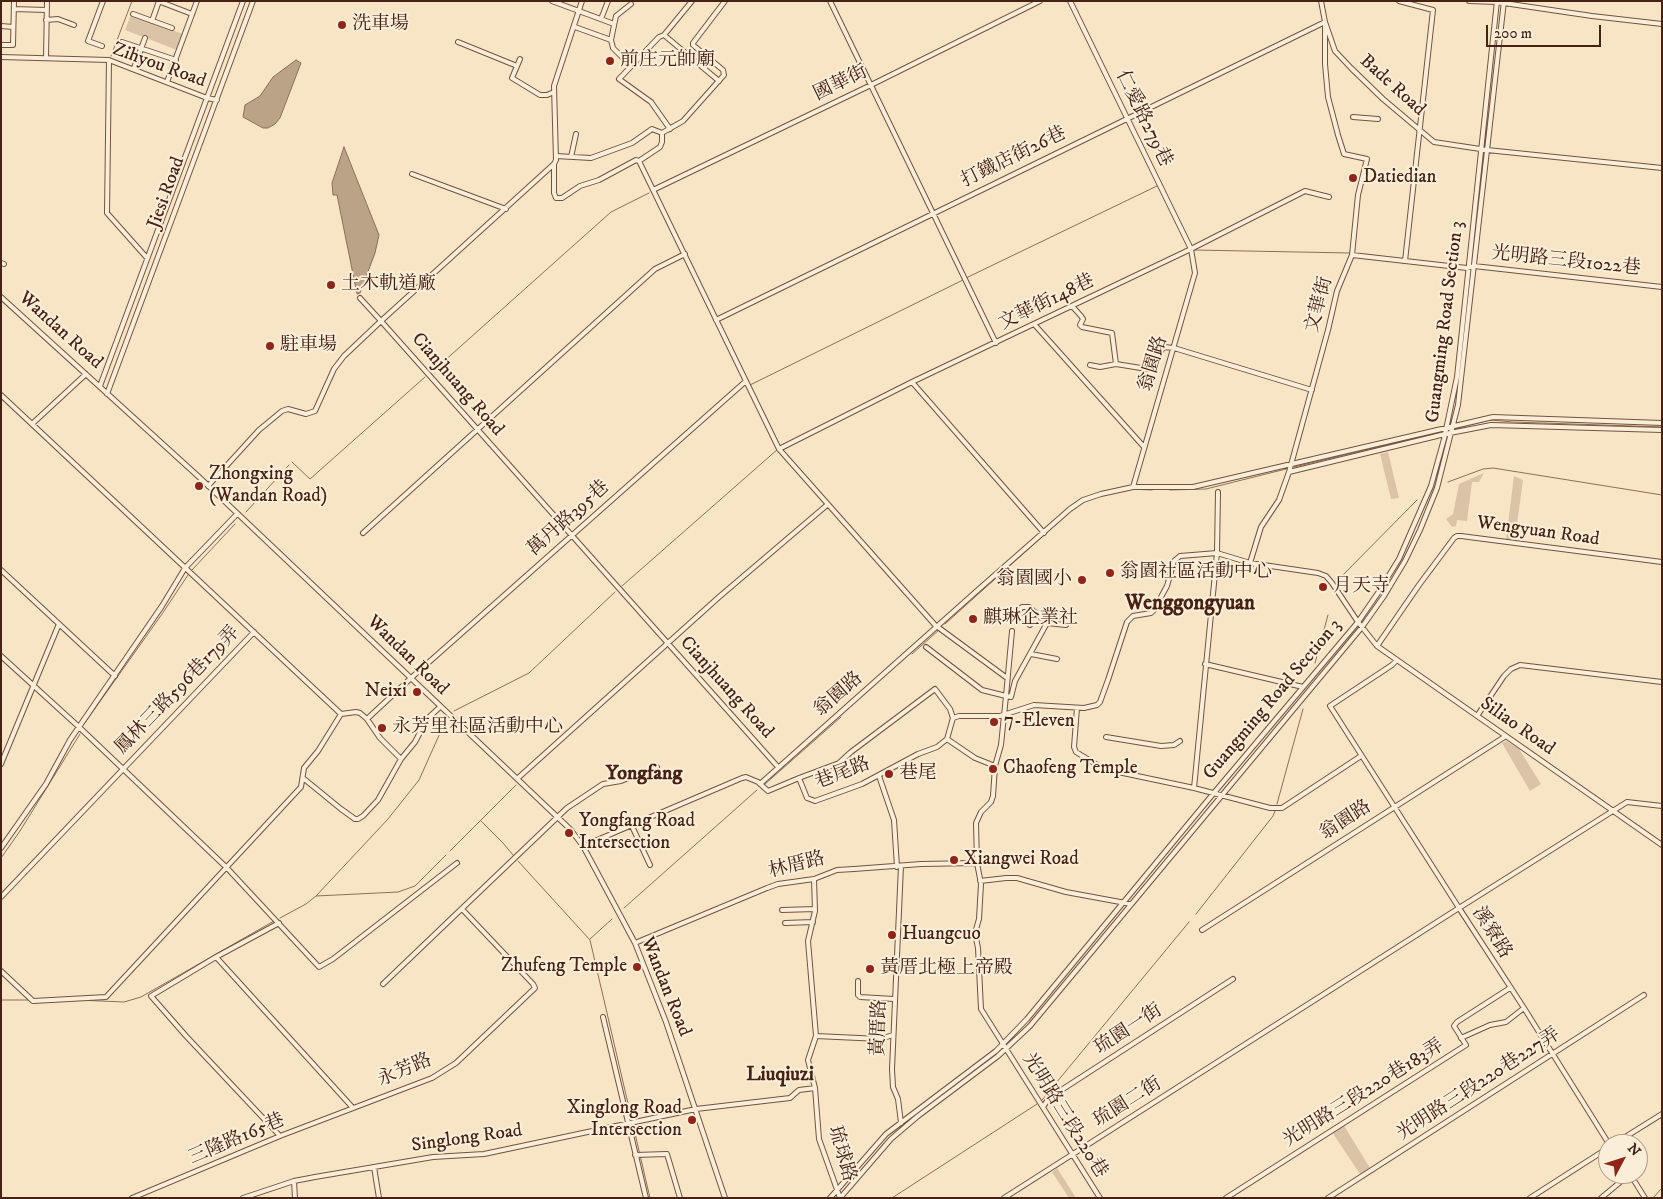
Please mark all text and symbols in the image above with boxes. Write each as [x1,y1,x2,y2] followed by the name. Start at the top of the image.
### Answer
[352,14,409,36] place label: 洗車場
[1488,15,1603,47] scale bar
[336,19,348,31] marker: 洗車場
[1494,24,1532,43] text: 200 m
[109,39,209,93] street label: Zihyou Road
[620,50,715,72] place label: 前庄元帥廟
[1354,50,1430,122] street label: Bade Road
[604,55,616,67] marker: 前庄元帥廟
[810,61,872,107] street label: 國華街
[1110,67,1176,171] street label: 仁愛路279巷
[958,123,1070,193] street label: 打鐵店街26巷
[144,154,190,232] street label: Jiesi Road
[1363,167,1436,189] place label: Datiedian
[1347,172,1359,184] marker: Datiedian
[1422,220,1470,424] street label: Guangming Road Section 3
[1490,243,1642,281] street label: 光明路三段1022巷
[996,270,1098,336] street label: 文華街148巷
[341,274,436,296] place label: 土木軌道廠
[1302,275,1338,335] street label: 文華街
[325,279,337,291] marker: 土木軌道廠
[13,287,107,375] street label: Wandan Road
[406,329,508,441] street label: Cianjhuang Road
[1135,333,1173,395] street label: 翁園路
[280,335,337,357] place label: 駐車場
[264,340,276,352] marker: 駐車場
[209,464,327,508] place label: Zhongxing (Wandan Road)
[523,476,615,562] street label: 萬丹路395巷
[193,480,205,492] marker: Zhongxing (Wandan Road)
[1475,512,1601,552] street label: Wengyuan Road
[1120,562,1272,584] place label: 翁園社區活動中心
[1104,567,1116,579] marker: 翁園社區活動中心
[996,569,1072,591] place label: 翁園國小
[1076,574,1088,586] marker: 翁園國小
[1333,576,1390,598] place label: 月天寺
[1317,581,1329,593] marker: 月天寺
[1125,592,1255,618] district label: Wenggongyuan
[983,608,1078,630] place label: 麒琳企業社
[361,611,453,701] street label: Wandan Road
[967,613,979,625] marker: 麒琳企業社
[1199,615,1347,785] street label: Guangming Road Section 3
[111,622,245,760] street label: 鳳林三路596巷179弄
[674,632,778,744] street label: Cianjhuang Road
[810,668,868,722] street label: 翁園路
[365,681,407,703] place label: Neixi
[411,686,423,698] marker: Neixi
[1475,693,1559,761] street label: Siliao Road
[1004,711,1075,733] place label: 7-Eleven
[988,716,1000,728] marker: 7-Eleven
[392,717,563,739] place label: 永芳里社區活動中心
[376,722,388,734] marker: 永芳里社區活動中心
[812,753,874,795] street label: 巷尾路
[1003,758,1138,780] place label: Chaofeng Temple
[606,763,682,787] district label: Yongfang
[899,763,937,785] place label: 巷尾
[987,763,999,775] marker: Chaofeng Temple
[883,768,895,780] marker: 巷尾
[1316,796,1376,846] street label: 翁園路
[579,811,695,855] place label: Yongfang Road Intersection
[563,827,575,839] marker: Yongfang Road Intersection
[767,848,827,884] street label: 林厝路
[964,849,1079,871] place label: Xiangwei Road
[948,854,960,866] marker: Xiangwei Road
[1466,903,1516,963] street label: 溪寮路
[902,924,981,946] place label: Huangcuo
[886,929,898,941] marker: Huangcuo
[635,934,695,1040] street label: Wandan Road
[501,956,627,978] place label: Zhufeng Temple
[880,958,1013,980] place label: 黃厝北極上帝殿
[631,961,643,973] marker: Zhufeng Temple
[864,963,876,975] marker: 黃厝北極上帝殿
[868,999,892,1057] street label: 黃厝路
[1091,1000,1167,1060] street label: 琉園一街
[1393,1024,1565,1146] street label: 光明路三段220巷227弄
[1279,1035,1449,1153] street label: 光明路三段220巷183弄
[374,1049,436,1093] street label: 永芳路
[1016,1049,1112,1183] street label: 光明路三段220巷
[746,1064,814,1088] district label: Liuqiuzi
[1090,1073,1166,1133] street label: 琉園二街
[567,1098,682,1142] place label: Xinglong Road Intersection
[185,1110,289,1170] street label: 三隆路165巷
[686,1114,698,1126] marker: Xinglong Road Intersection
[410,1120,524,1158] street label: Singlong Road
[822,1123,860,1185] street label: 琉球路
[1598,1134,1648,1184] north arrow
[1623,1140,1644,1160] text: N

